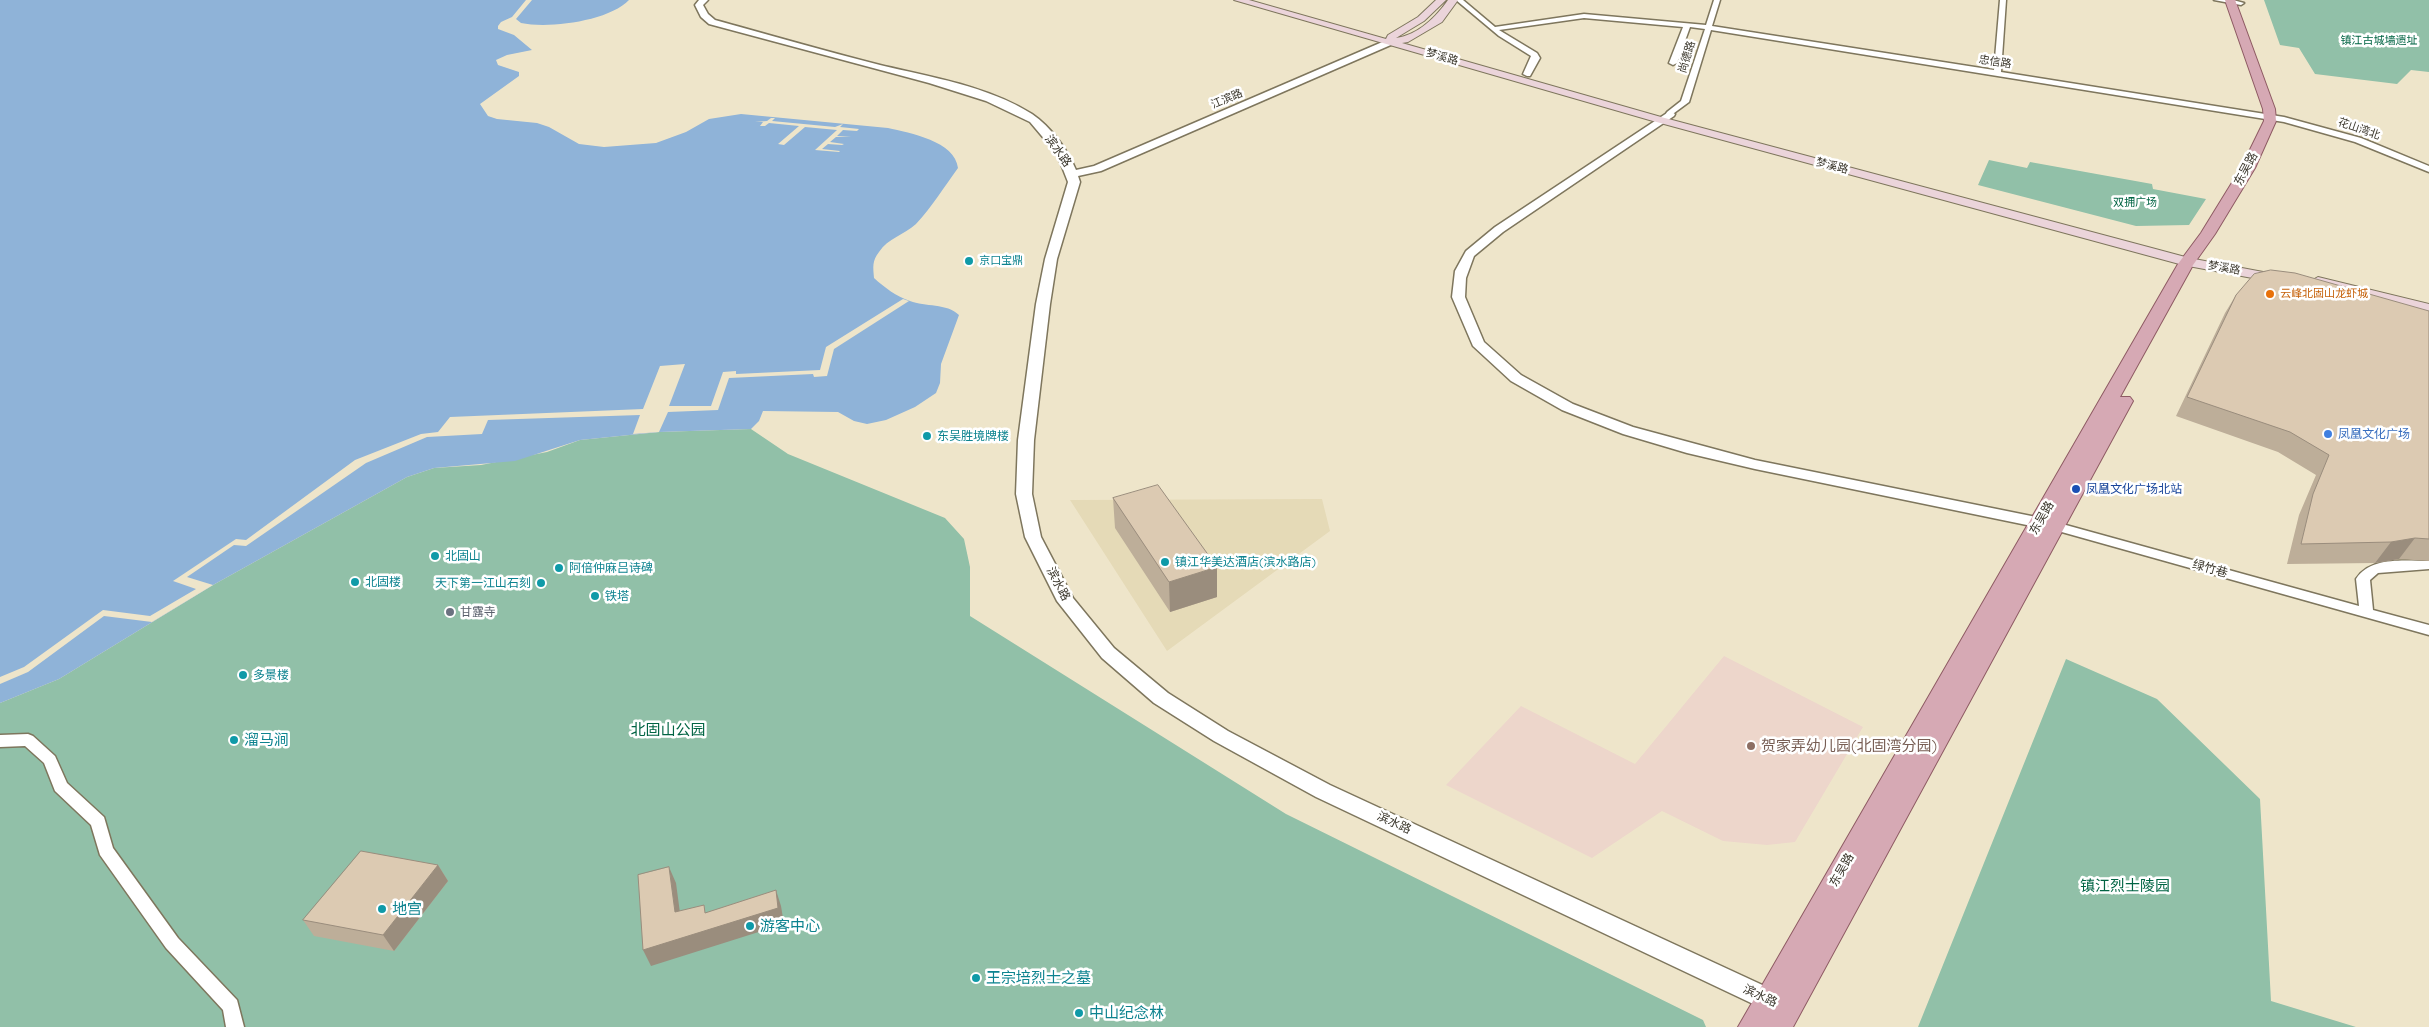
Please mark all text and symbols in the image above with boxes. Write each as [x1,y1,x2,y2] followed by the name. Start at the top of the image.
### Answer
[2341,34,2417,48] park label: 镇江古城墙遗址
[1676,39,1698,75] street label: 尚德路
[1424,46,1460,68] street label: 梦溪路
[1978,53,2012,71] street label: 忠信路
[1209,86,1245,112] street label: 江滨路
[2336,116,2382,142] street label: 花山湾北
[1042,132,1074,170] street label: 滨水路
[2231,150,2261,188] street label: 东吴路
[1814,155,1850,177] street label: 梦溪路
[2113,196,2157,210] park label: 双拥广场
[979,254,1023,268] place label: 京口宝鼎
[963,255,975,267] marker: 京口宝鼎
[2207,259,2241,277] street label: 梦溪路
[2280,287,2368,301] place label: 云峰北固山龙虾城
[2264,288,2276,300] marker: 云峰北固山龙虾城
[2338,427,2410,441] place label: 凤凰文化广场
[2322,428,2334,440] marker: 凤凰文化广场
[937,429,1009,443] place label: 东吴胜境牌楼
[921,430,933,442] marker: 东吴胜境牌楼
[2086,482,2182,496] place label: 凤凰文化广场北站
[2070,483,2082,495] marker: 凤凰文化广场北站
[2027,499,2057,537] street label: 东吴路
[445,549,481,563] place label: 北固山
[429,550,441,562] marker: 北固山
[1175,555,1316,569] place label: 镇江华美达酒店(滨水路店)
[1159,556,1171,568] marker: 镇江华美达酒店(滨水路店)
[2191,557,2229,581] street label: 绿竹巷
[569,561,653,575] place label: 阿倍仲麻吕诗碑
[553,562,565,574] marker: 阿倍仲麻吕诗碑
[1043,565,1073,603] street label: 滨水路
[365,575,401,589] place label: 北固楼
[349,576,361,588] marker: 北固楼
[435,576,531,590] place label: 天下第一江山石刻
[535,577,547,589] marker: 天下第一江山石刻
[605,589,629,603] place label: 铁塔
[589,590,601,602] marker: 铁塔
[460,605,496,619] place label: 甘露寺
[444,606,456,618] marker: 甘露寺
[253,668,289,682] place label: 多景楼
[237,669,249,681] marker: 多景楼
[631,721,705,739] park label: 北固山公园
[244,731,289,749] place label: 溜马涧
[228,734,240,746] marker: 溜马涧
[1761,737,1937,755] place label: 贺家弄幼儿园(北固湾分园)
[1745,740,1757,752] marker: 贺家弄幼儿园(北固湾分园)
[1375,809,1413,837] street label: 滨水路
[1827,851,1857,889] street label: 东吴路
[2080,877,2170,895] park label: 镇江烈士陵园
[392,900,422,918] place label: 地宫
[376,903,388,915] marker: 地宫
[760,917,820,935] place label: 游客中心
[744,920,756,932] marker: 游客中心
[986,969,1091,987] place label: 王宗培烈士之墓
[970,972,982,984] marker: 王宗培烈士之墓
[1741,982,1779,1010] street label: 滨水路
[1089,1004,1164,1022] place label: 中山纪念林
[1073,1007,1085,1019] marker: 中山纪念林

